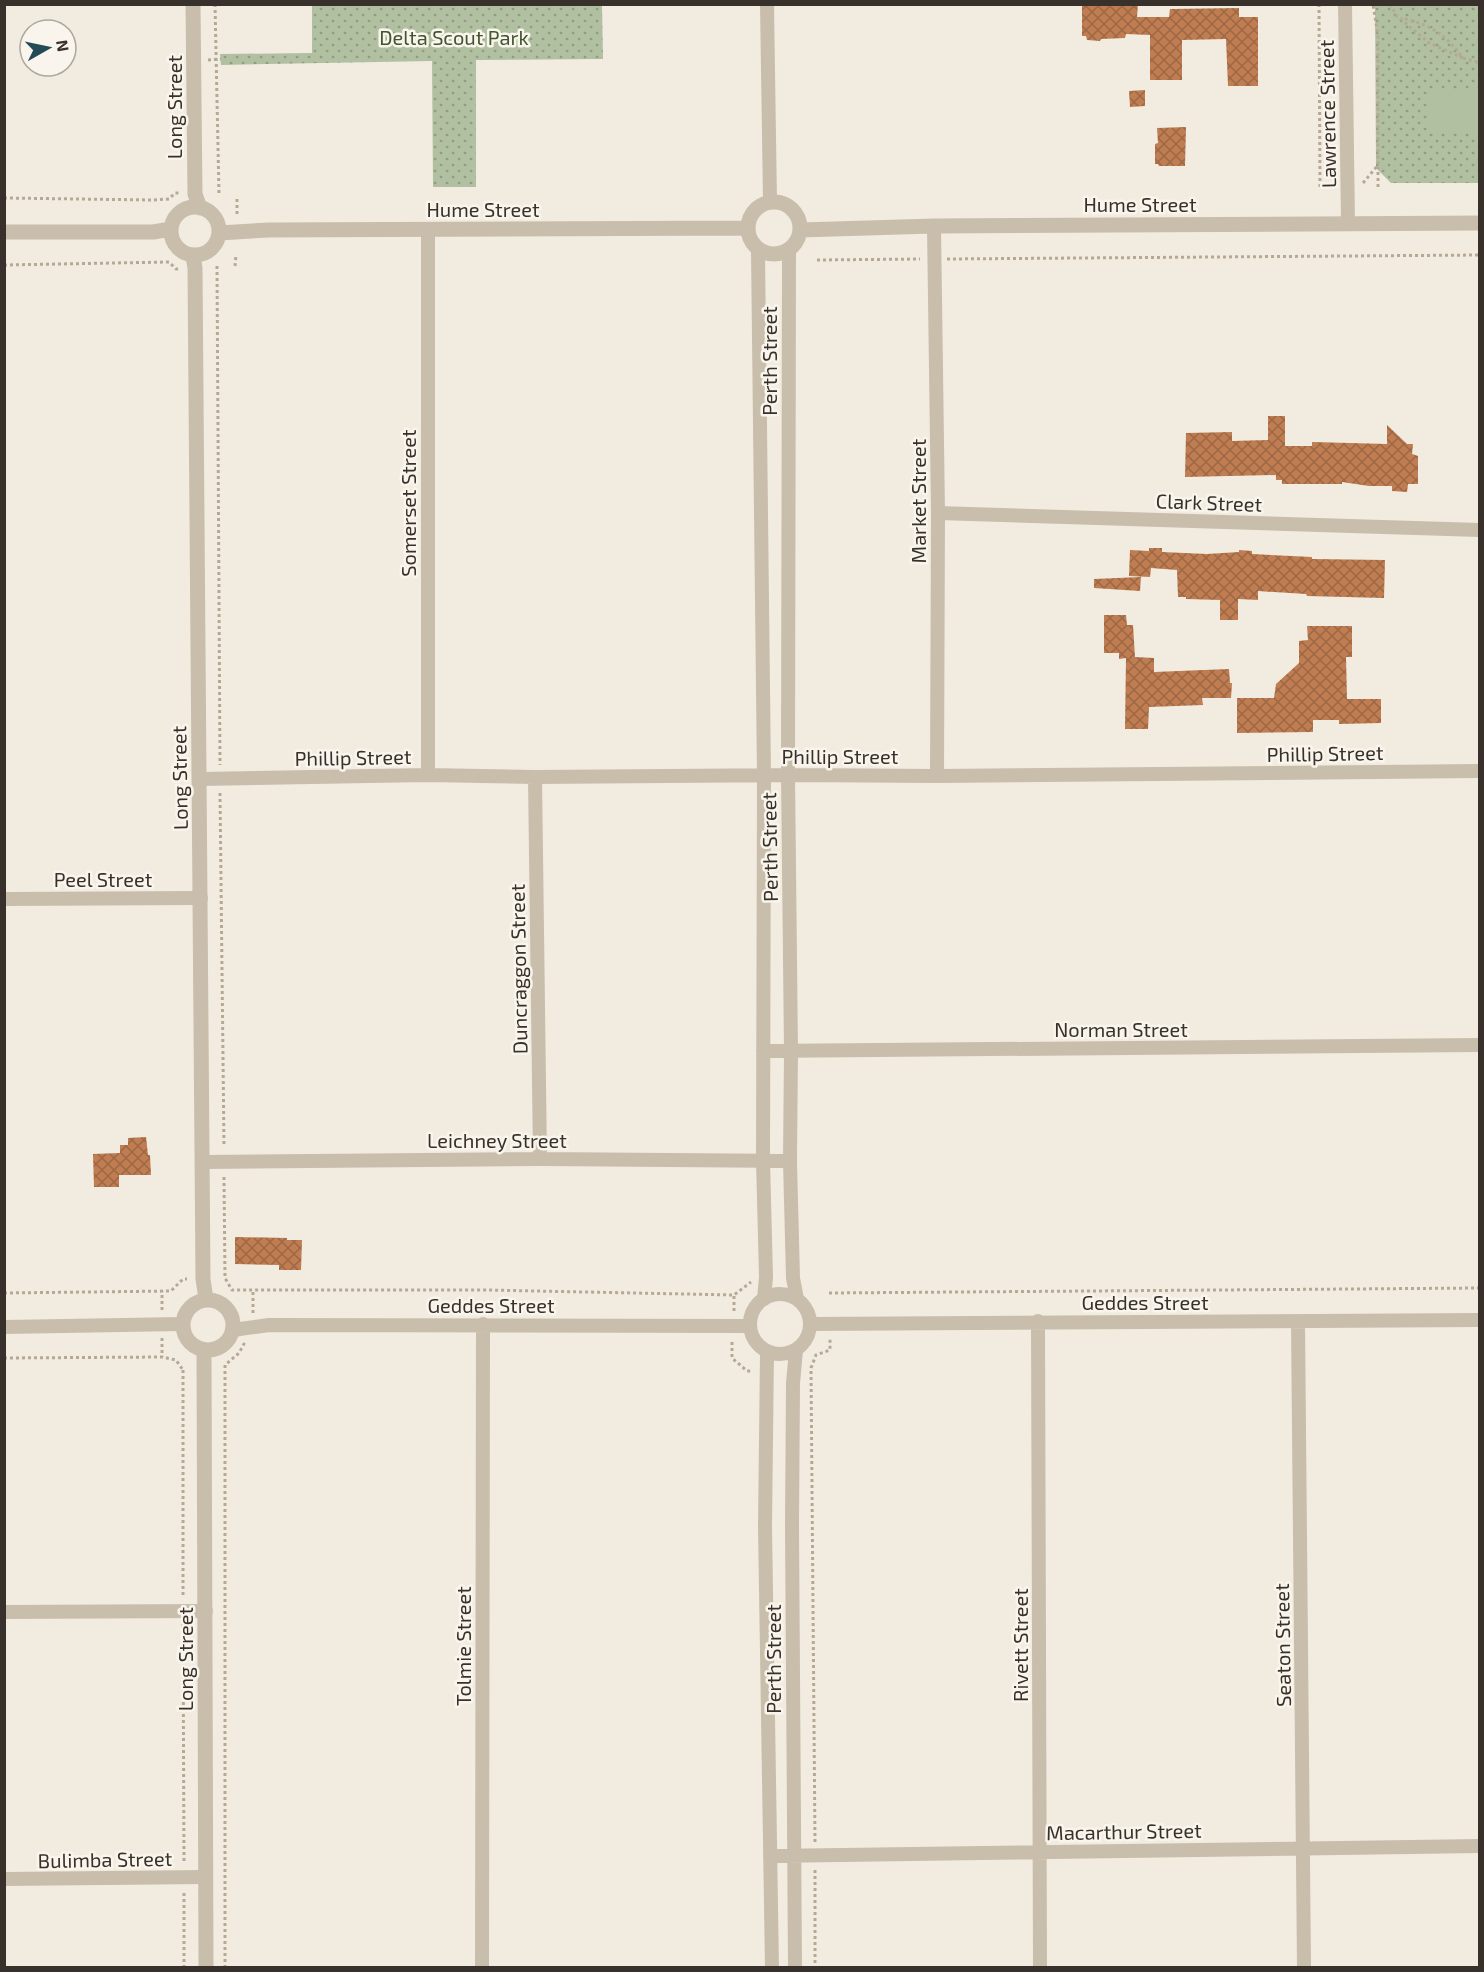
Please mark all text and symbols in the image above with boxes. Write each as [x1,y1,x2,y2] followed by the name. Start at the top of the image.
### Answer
[18,18,78,78] north arrow
[379,25,529,49] park label: Delta Scout Park
[53,38,74,53] text: N
[1314,39,1340,188] street label: Lawrence Street
[162,54,186,159] street label: Long Street
[1083,192,1197,216] street label: Hume Street
[426,197,540,221] street label: Hume Street
[757,306,781,416] street label: Perth Street
[396,429,420,577] street label: Somerset Street
[906,438,930,563] street label: Market Street
[1155,488,1263,516] street label: Clark Street
[166,725,192,830] street label: Long Street
[1266,740,1384,766] street label: Phillip Street
[294,744,412,770] street label: Phillip Street
[782,744,899,768] street label: Phillip Street
[756,792,782,902] street label: Perth Street
[54,867,153,891] street label: Peel Street
[505,883,531,1054] street label: Duncraggon Street
[1054,1017,1188,1041] street label: Norman Street
[427,1128,567,1152] street label: Leichney Street
[1081,1290,1209,1314] street label: Geddes Street
[427,1293,555,1317] street label: Geddes Street
[1269,1583,1295,1707] street label: Seaton Street
[451,1586,475,1706] street label: Tolmie Street
[1008,1588,1032,1702] street label: Rivett Street
[761,1604,785,1714] street label: Perth Street
[173,1606,197,1711] street label: Long Street
[1046,1818,1202,1844] street label: Macarthur Street
[37,1846,173,1872] street label: Bulimba Street

